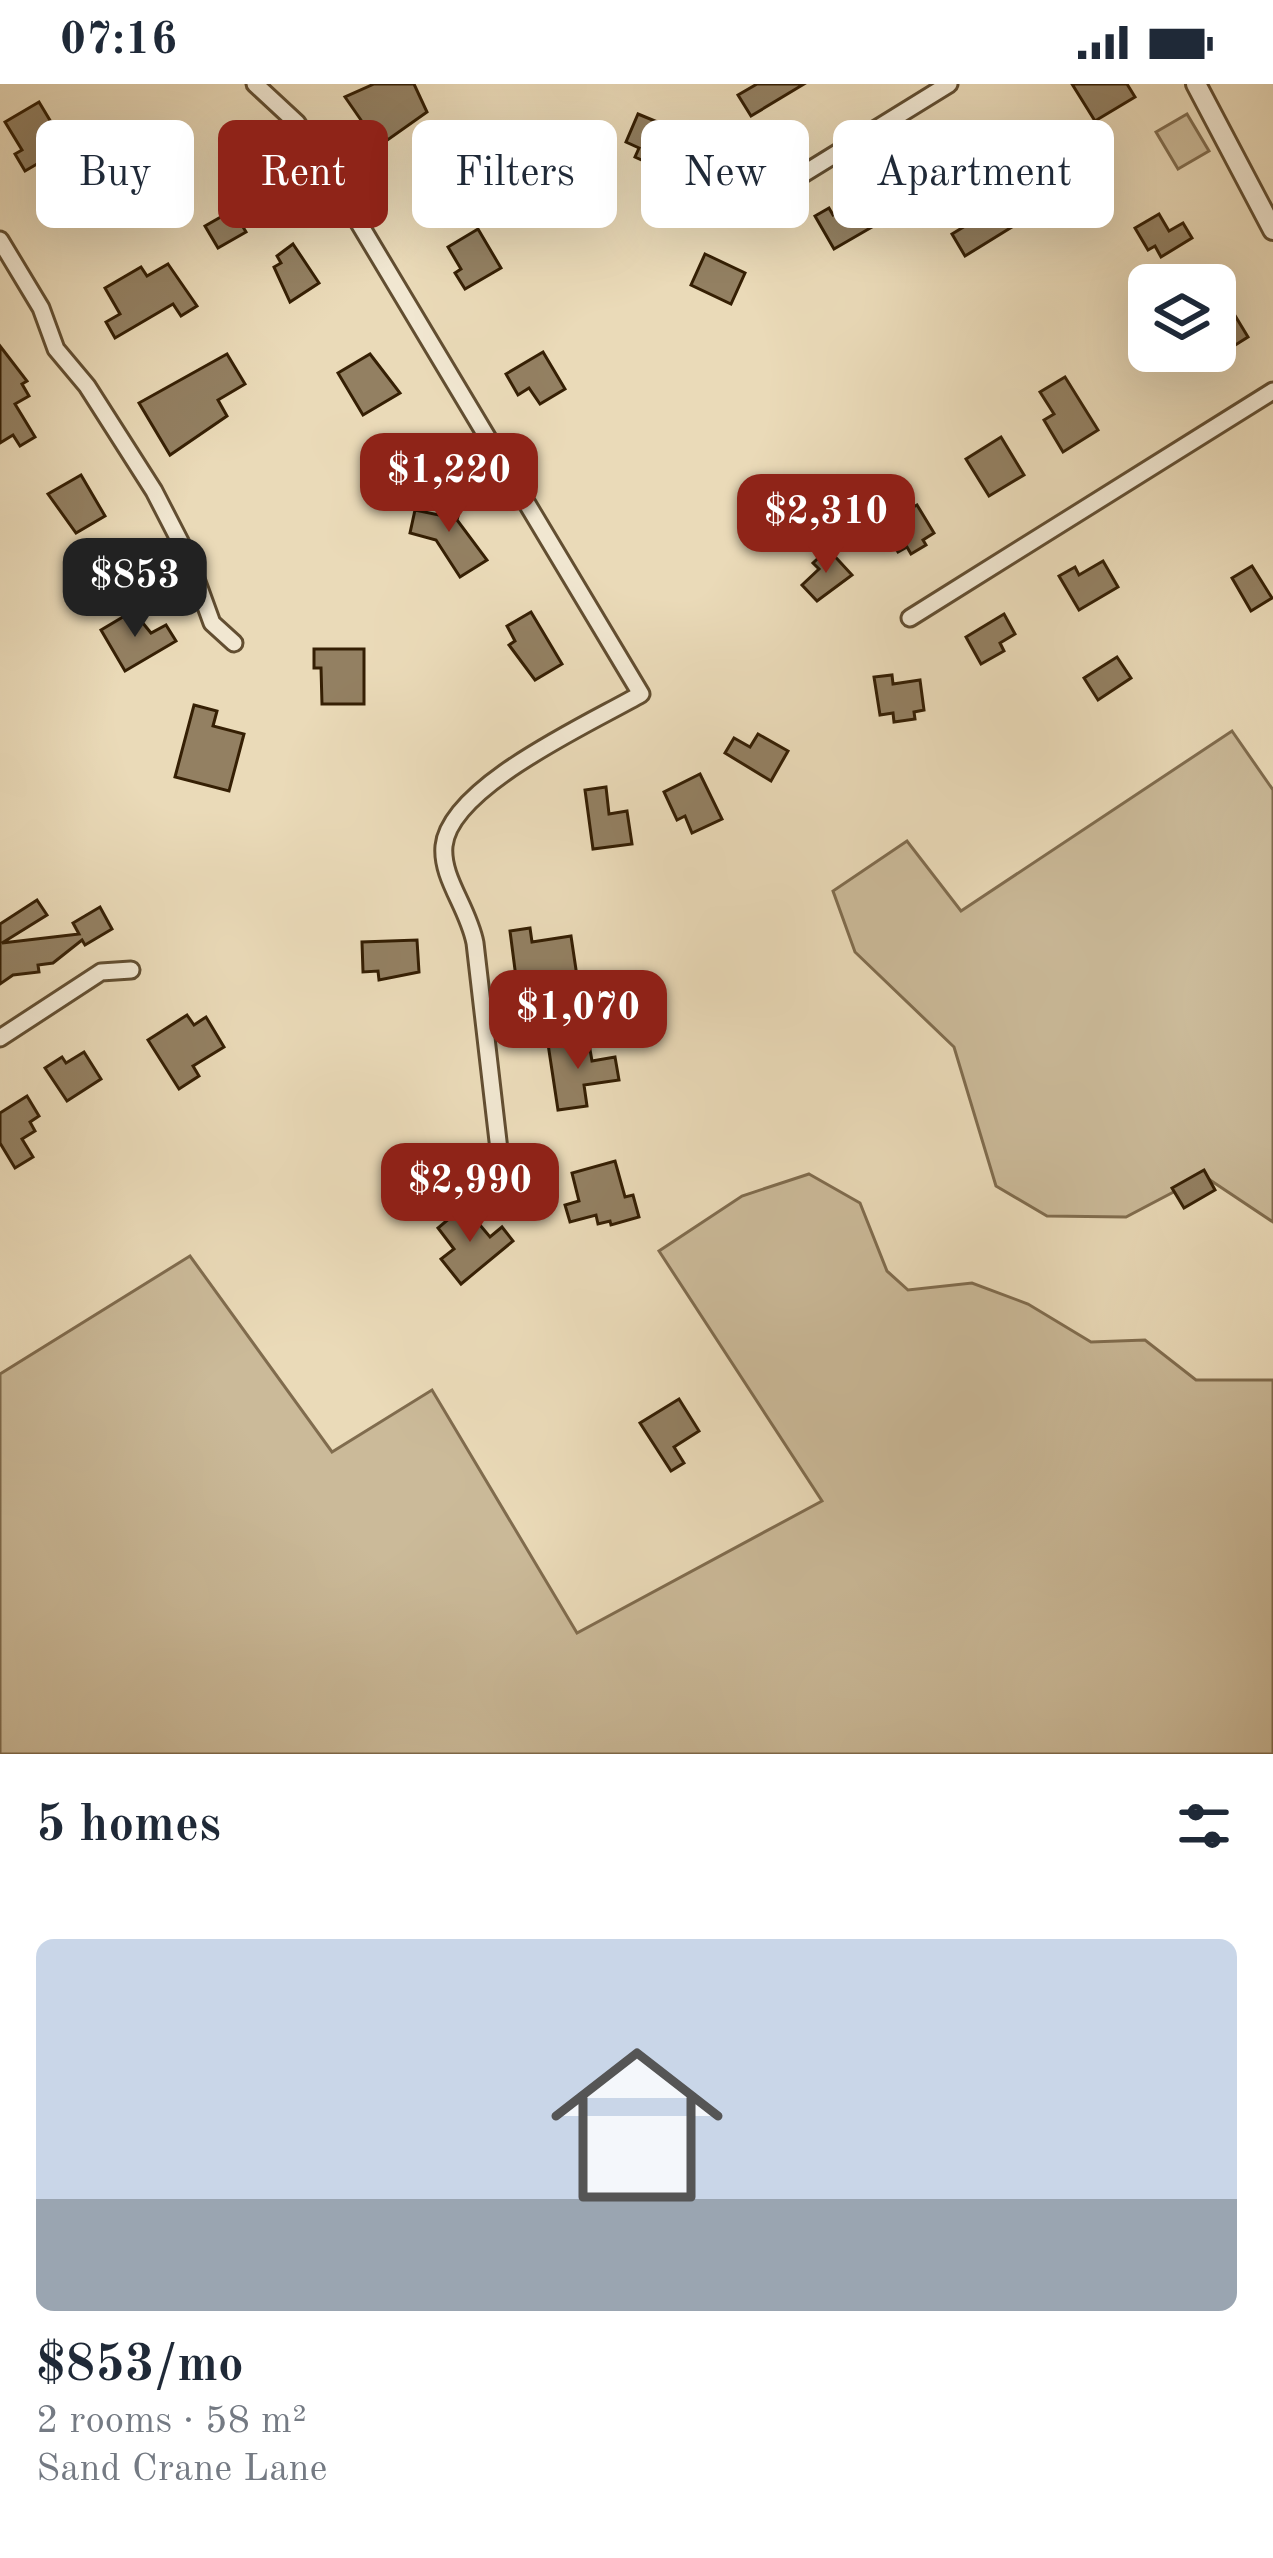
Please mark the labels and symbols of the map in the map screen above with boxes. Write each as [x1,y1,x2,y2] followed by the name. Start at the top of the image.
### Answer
[351,433,547,535] pin: $1,220
[728,474,924,576] pin: $2,310
[64,538,206,640] pin: $853
[480,970,676,1072] pin: $1,070
[372,1143,568,1245] pin: $2,990

